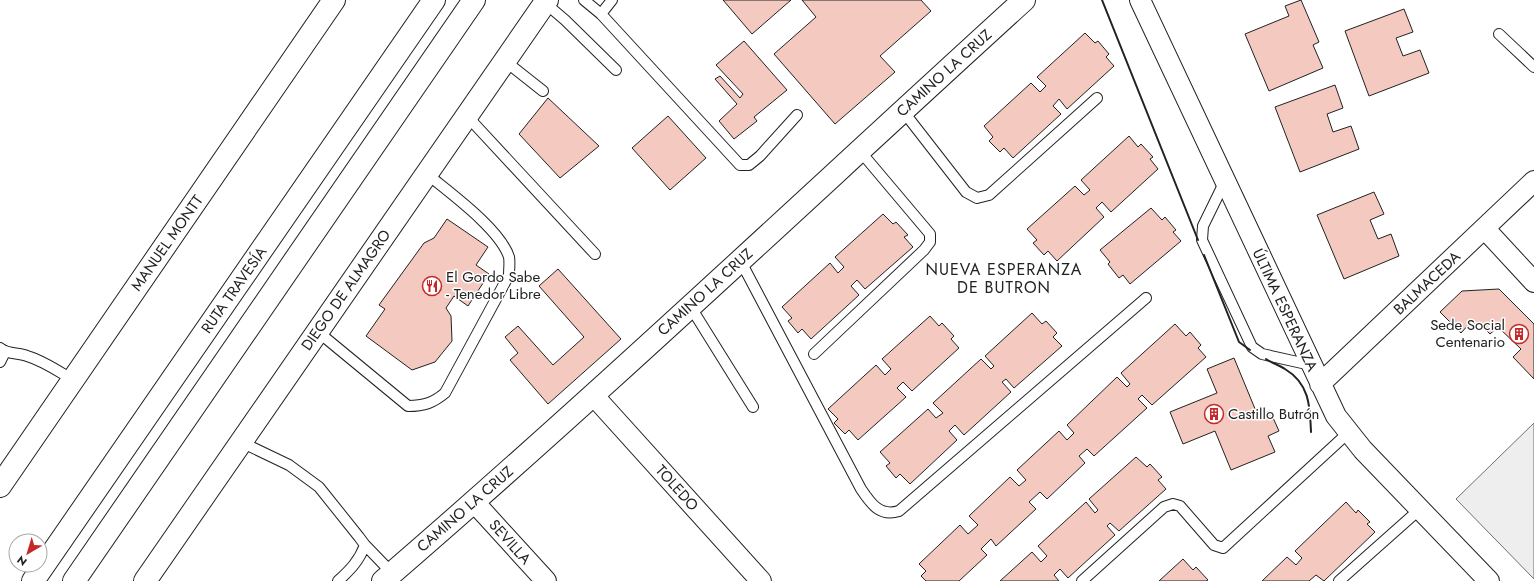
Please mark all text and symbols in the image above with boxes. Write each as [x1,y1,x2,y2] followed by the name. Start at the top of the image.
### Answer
[891,24,997,122] street label: CAMINO LA CRUZ
[126,191,208,295] street label: MANUEL MONTT
[296,225,396,355] street label: DIEGO DE ALMAGRO
[196,242,272,338] street label: RUTA TRAVESÍA
[652,243,758,341] street label: CAMINO LA CRUZ
[1247,245,1323,375] street label: ÚLTIMA ESPERANZA
[1389,246,1465,320] street label: BALMACEDA
[926,258,1082,299] district label: NUEVA ESPERANZA DE BUTRON
[446,266,541,305] place label: El Gordo Sabe - Tenedor Libre
[421,275,443,297] restaurant icon: El Gordo Sabe - Tenedor Libre
[1430,314,1505,353] place label: Sede Social Centenario
[1508,323,1530,345] building icon: Sede Social Centenario
[1203,403,1225,425] building icon: Castillo Butrón
[1228,403,1319,425] place label: Castillo Butrón
[650,460,704,516] street label: TOLEDO
[412,461,518,557] street label: CAMINO LA CRUZ
[484,515,536,569] street label: SEVILLA
[8,533,48,573] north arrow
[13,552,30,570] text: N

